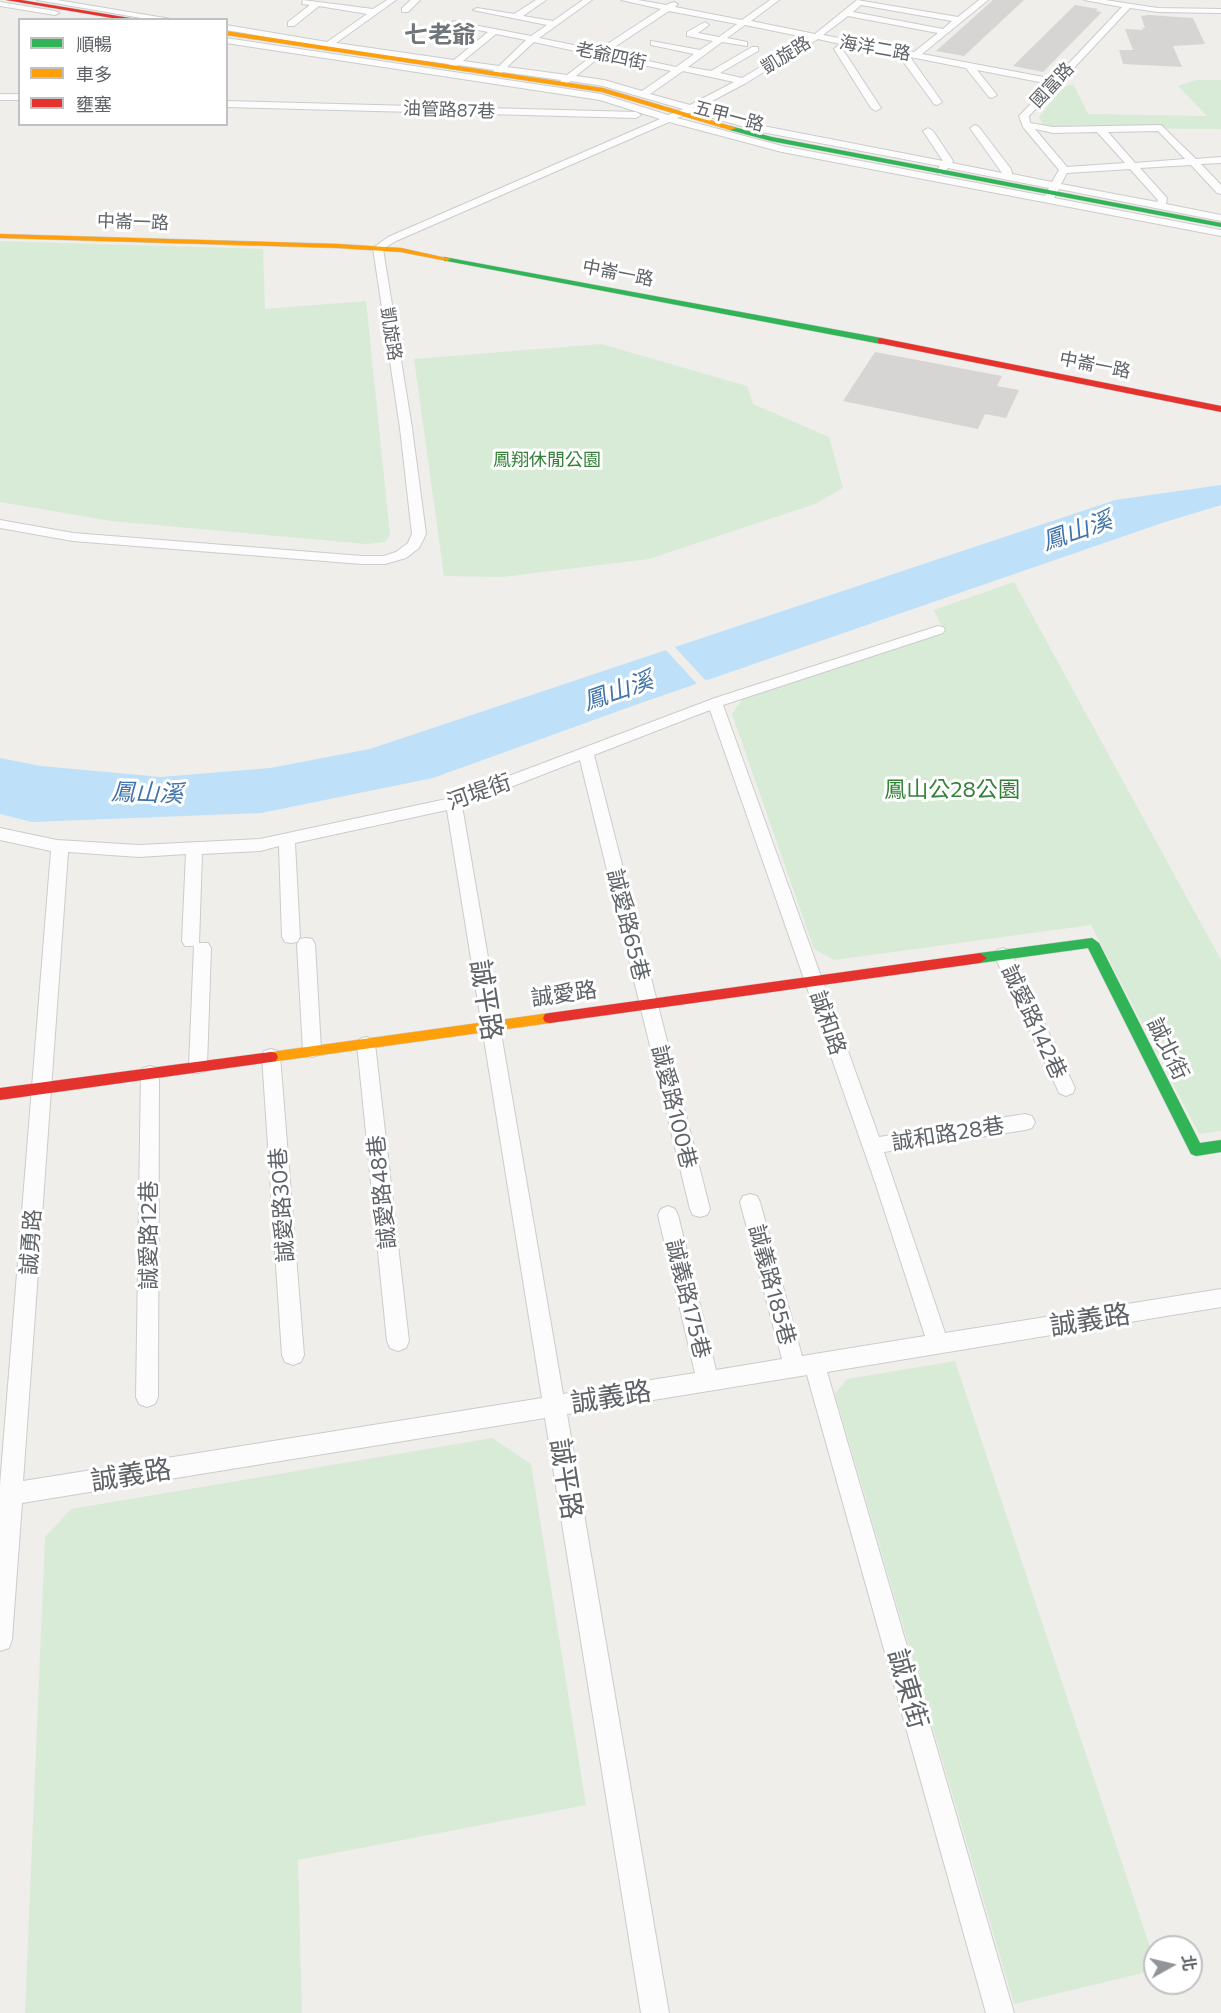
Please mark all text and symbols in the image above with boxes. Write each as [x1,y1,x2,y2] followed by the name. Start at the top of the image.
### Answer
[18,18,228,126] legend
[404,21,476,49] district label: 七老爺
[838,31,912,65] street label: 海洋二路
[757,32,815,78] street label: 凱旋路
[76,33,112,55] text: 順暢
[574,38,648,74] street label: 老爺四街
[1026,58,1078,112] street label: 國富路
[76,63,112,85] text: 車多
[76,93,112,115] text: 壅塞
[691,96,767,136] street label: 五甲一路
[402,98,496,122] street label: 油管路87巷
[97,210,169,234] street label: 中崙一路
[581,256,655,290] street label: 中崙一路
[376,306,406,362] street label: 凱旋路
[1058,348,1132,382] street label: 中崙一路
[493,449,601,471] park label: 鳳翔休閒公園
[1038,506,1116,556] water label: 鳳山溪
[579,666,657,716] water label: 鳳山溪
[444,769,514,815] street label: 河堤街
[111,777,183,809] water label: 鳳山溪
[884,777,1020,803] park label: 鳳山公28公園
[601,867,655,983] street label: 誠愛路65巷
[464,957,508,1043] street label: 誠平路
[996,961,1072,1083] street label: 誠愛路142巷
[529,976,599,1012] street label: 誠愛路
[805,988,851,1058] street label: 誠和路
[1142,1014,1194,1084] street label: 誠北街
[646,1043,702,1171] street label: 誠愛路100巷
[890,1112,1006,1156] street label: 誠和路28巷
[363,1134,401,1250] street label: 誠愛路48巷
[265,1147,299,1263] street label: 誠愛路30巷
[136,1180,162,1290] street label: 誠愛路12巷
[16,1208,46,1276] street label: 誠勇路
[743,1222,801,1348] street label: 誠義路185巷
[660,1237,716,1361] street label: 誠義路175巷
[1047,1298,1133,1342] street label: 誠義路
[568,1375,654,1419] street label: 誠義路
[544,1436,588,1522] street label: 誠平路
[88,1453,174,1497] street label: 誠義路
[881,1646,935,1732] street label: 誠東街
[1143,1935,1203,1995] north arrow
[1179,1953,1200,1972] text: 北

